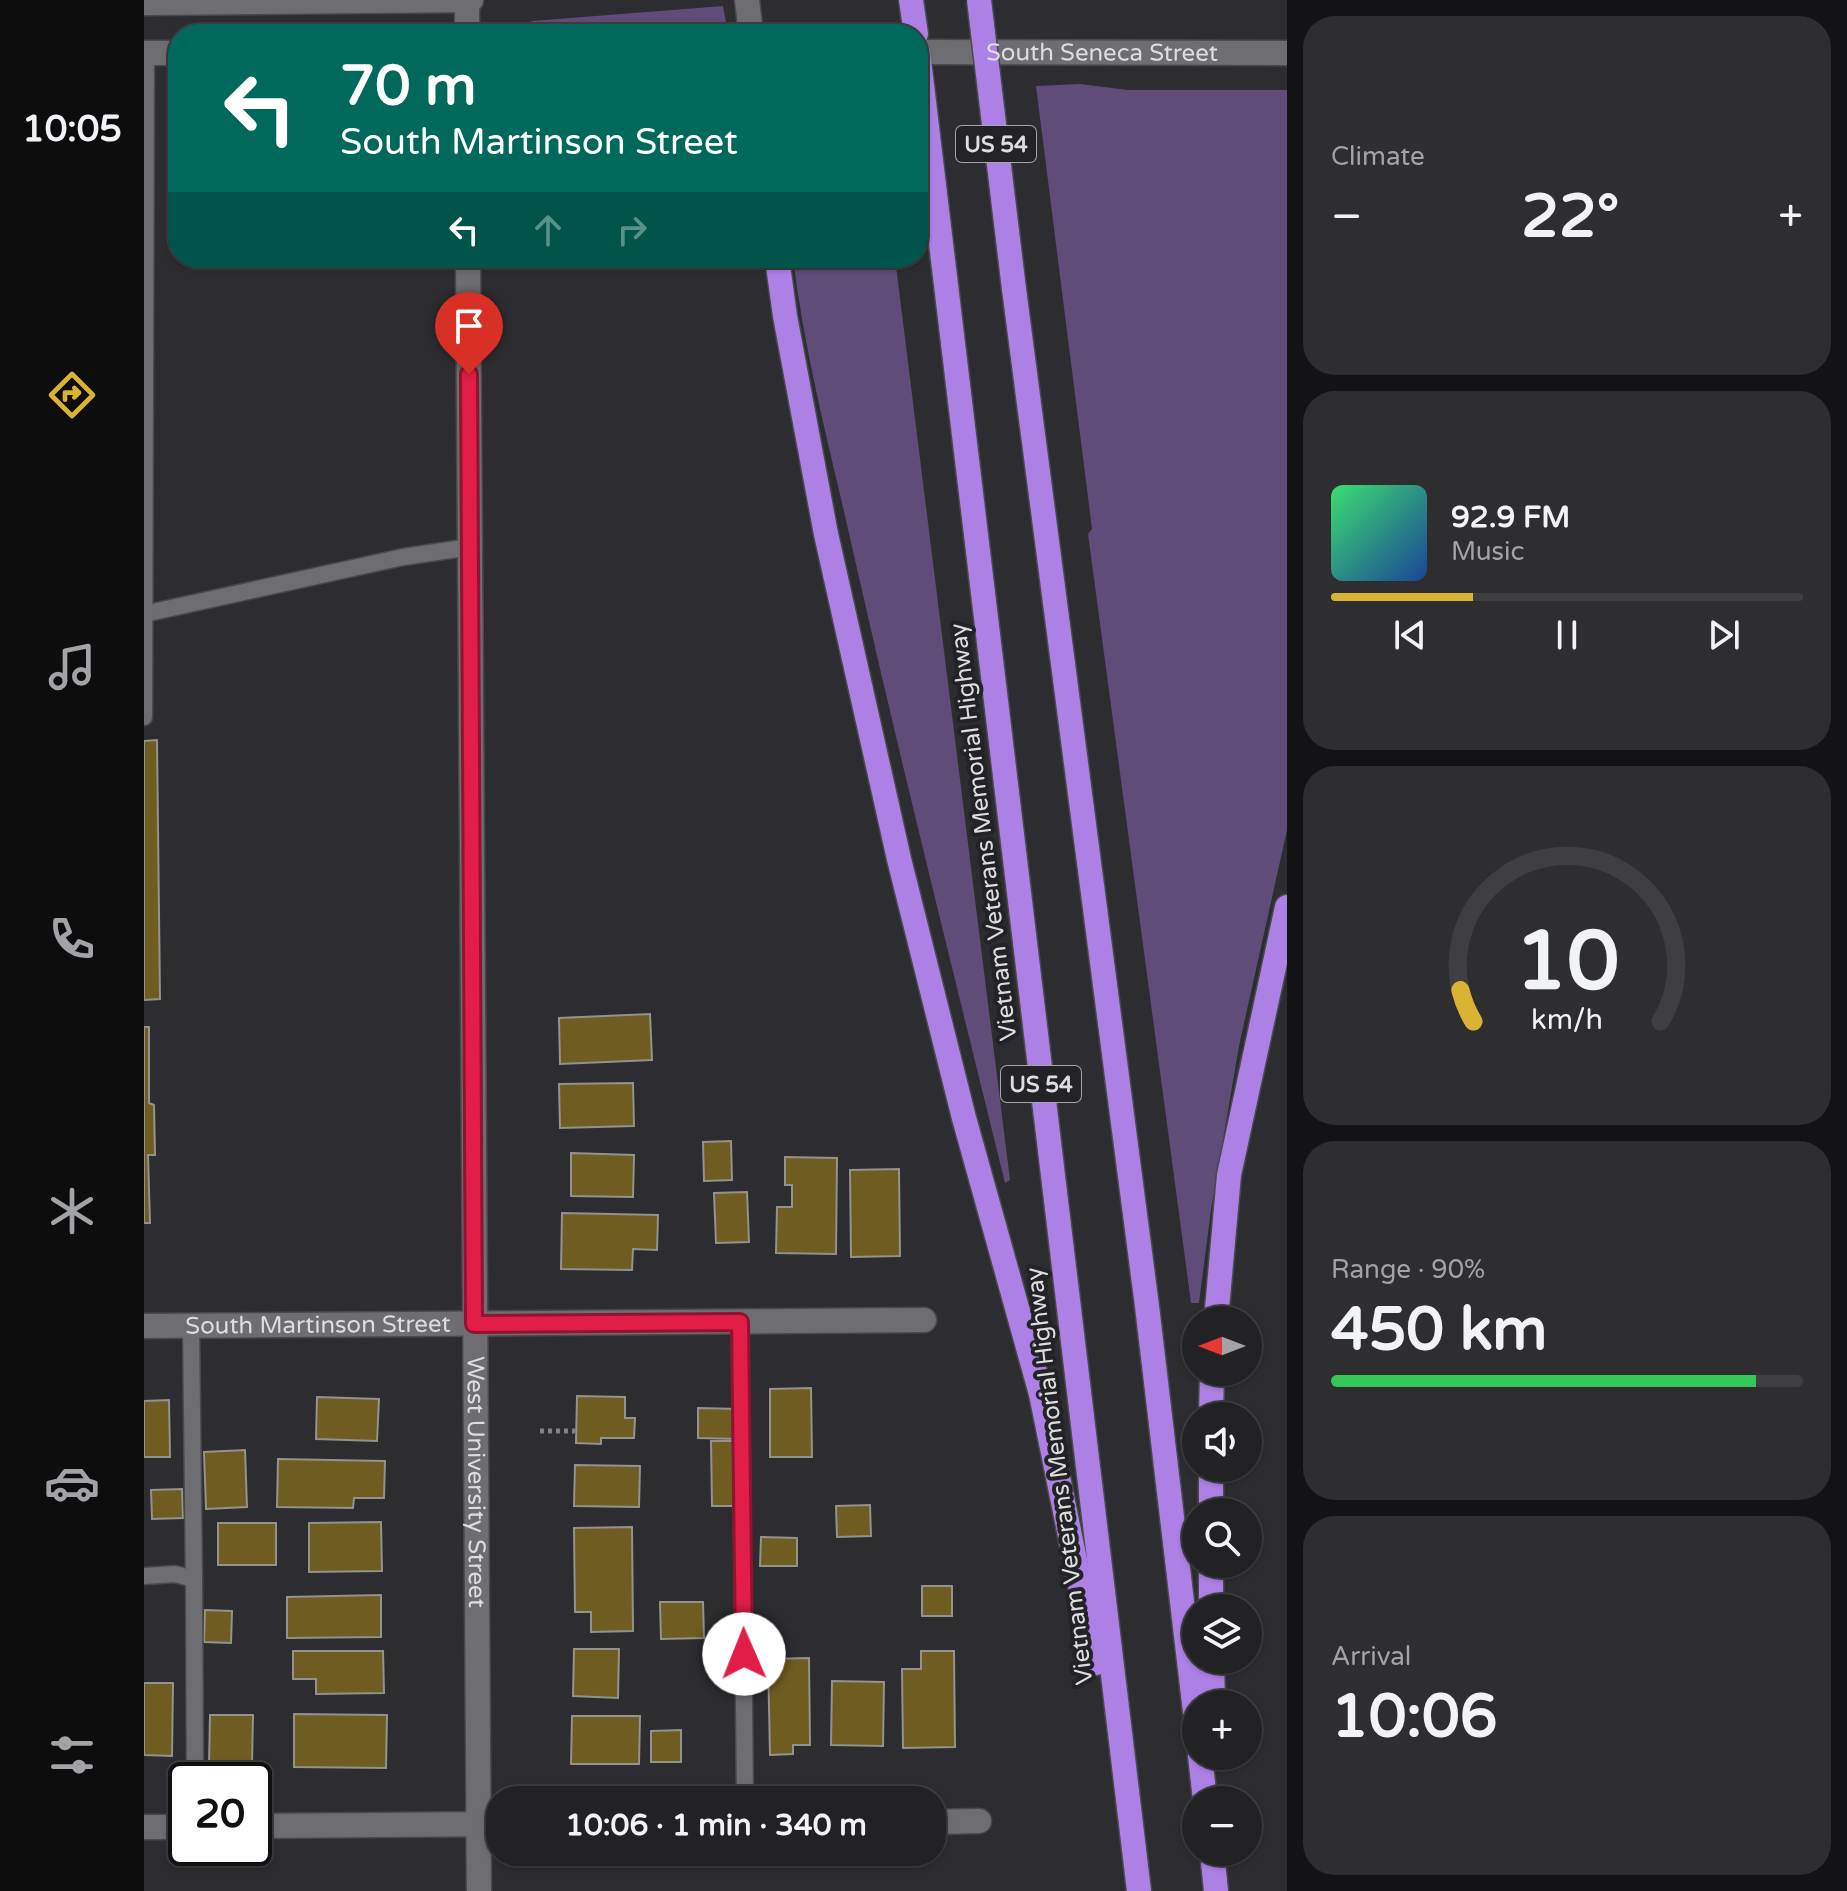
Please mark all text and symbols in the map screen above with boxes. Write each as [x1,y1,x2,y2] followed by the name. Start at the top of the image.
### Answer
[986,38,1218,68] street label: South Seneca Street
[340,53,476,120] text: 70 m
[208,56,312,160] icon: left
[22,108,122,151] text: 10:05
[340,121,738,164] text: South Martinson Street
[956,126,1036,162] road number: US 54
[1331,141,1425,172] text: Climate
[1521,181,1619,253] text: 22°
[1331,191,1362,244] text: −
[1778,191,1803,244] text: +
[442,208,486,252] icon: left
[526,208,570,252] icon: ahead
[610,208,654,252] icon: right
[435,292,503,374] pin
[447,304,491,348] icon: arrive
[44,367,100,423] icon: directions
[1451,499,1570,536] text: 92.9 FM
[1451,536,1524,567] text: Music
[1388,613,1432,657] icon: previous
[1545,613,1589,657] icon: pause
[1702,613,1746,657] icon: next
[943,621,1024,1042] street label: Vietnam Veterans Memorial Highway
[44,639,100,695] icon: music
[44,911,100,967] icon: phone
[1515,911,1619,1011] text: 10
[1531,1003,1603,1037] text: km/h
[1001,1066,1081,1102] road number: US 54
[44,1183,100,1239] icon: climate
[1331,1254,1485,1285] text: Range · 90%
[1019,1265,1100,1686] street label: Vietnam Veterans Memorial Highway
[1331,1294,1547,1366] text: 450 km
[1182,1306,1262,1386] north arrow
[1182,1306,1262,1866] map controls
[185,1310,451,1341] street label: South Martinson Street
[460,1356,491,1608] street label: West University Street
[1182,1402,1262,1482] button: sound
[44,1455,100,1511] icon: car
[1182,1498,1262,1578] button: search
[1182,1594,1262,1674] button: layers
[702,1612,786,1696] position arrow
[1331,1641,1411,1672] text: Arrival
[1331,1681,1497,1753] text: 10:06
[1182,1690,1262,1770] button: +
[44,1727,100,1783] icon: filters
[168,1762,272,1866] speed limit sign: 20
[1182,1786,1262,1866] button: −
[565,1807,867,1844] text: 10:06 · 1 min · 340 m

